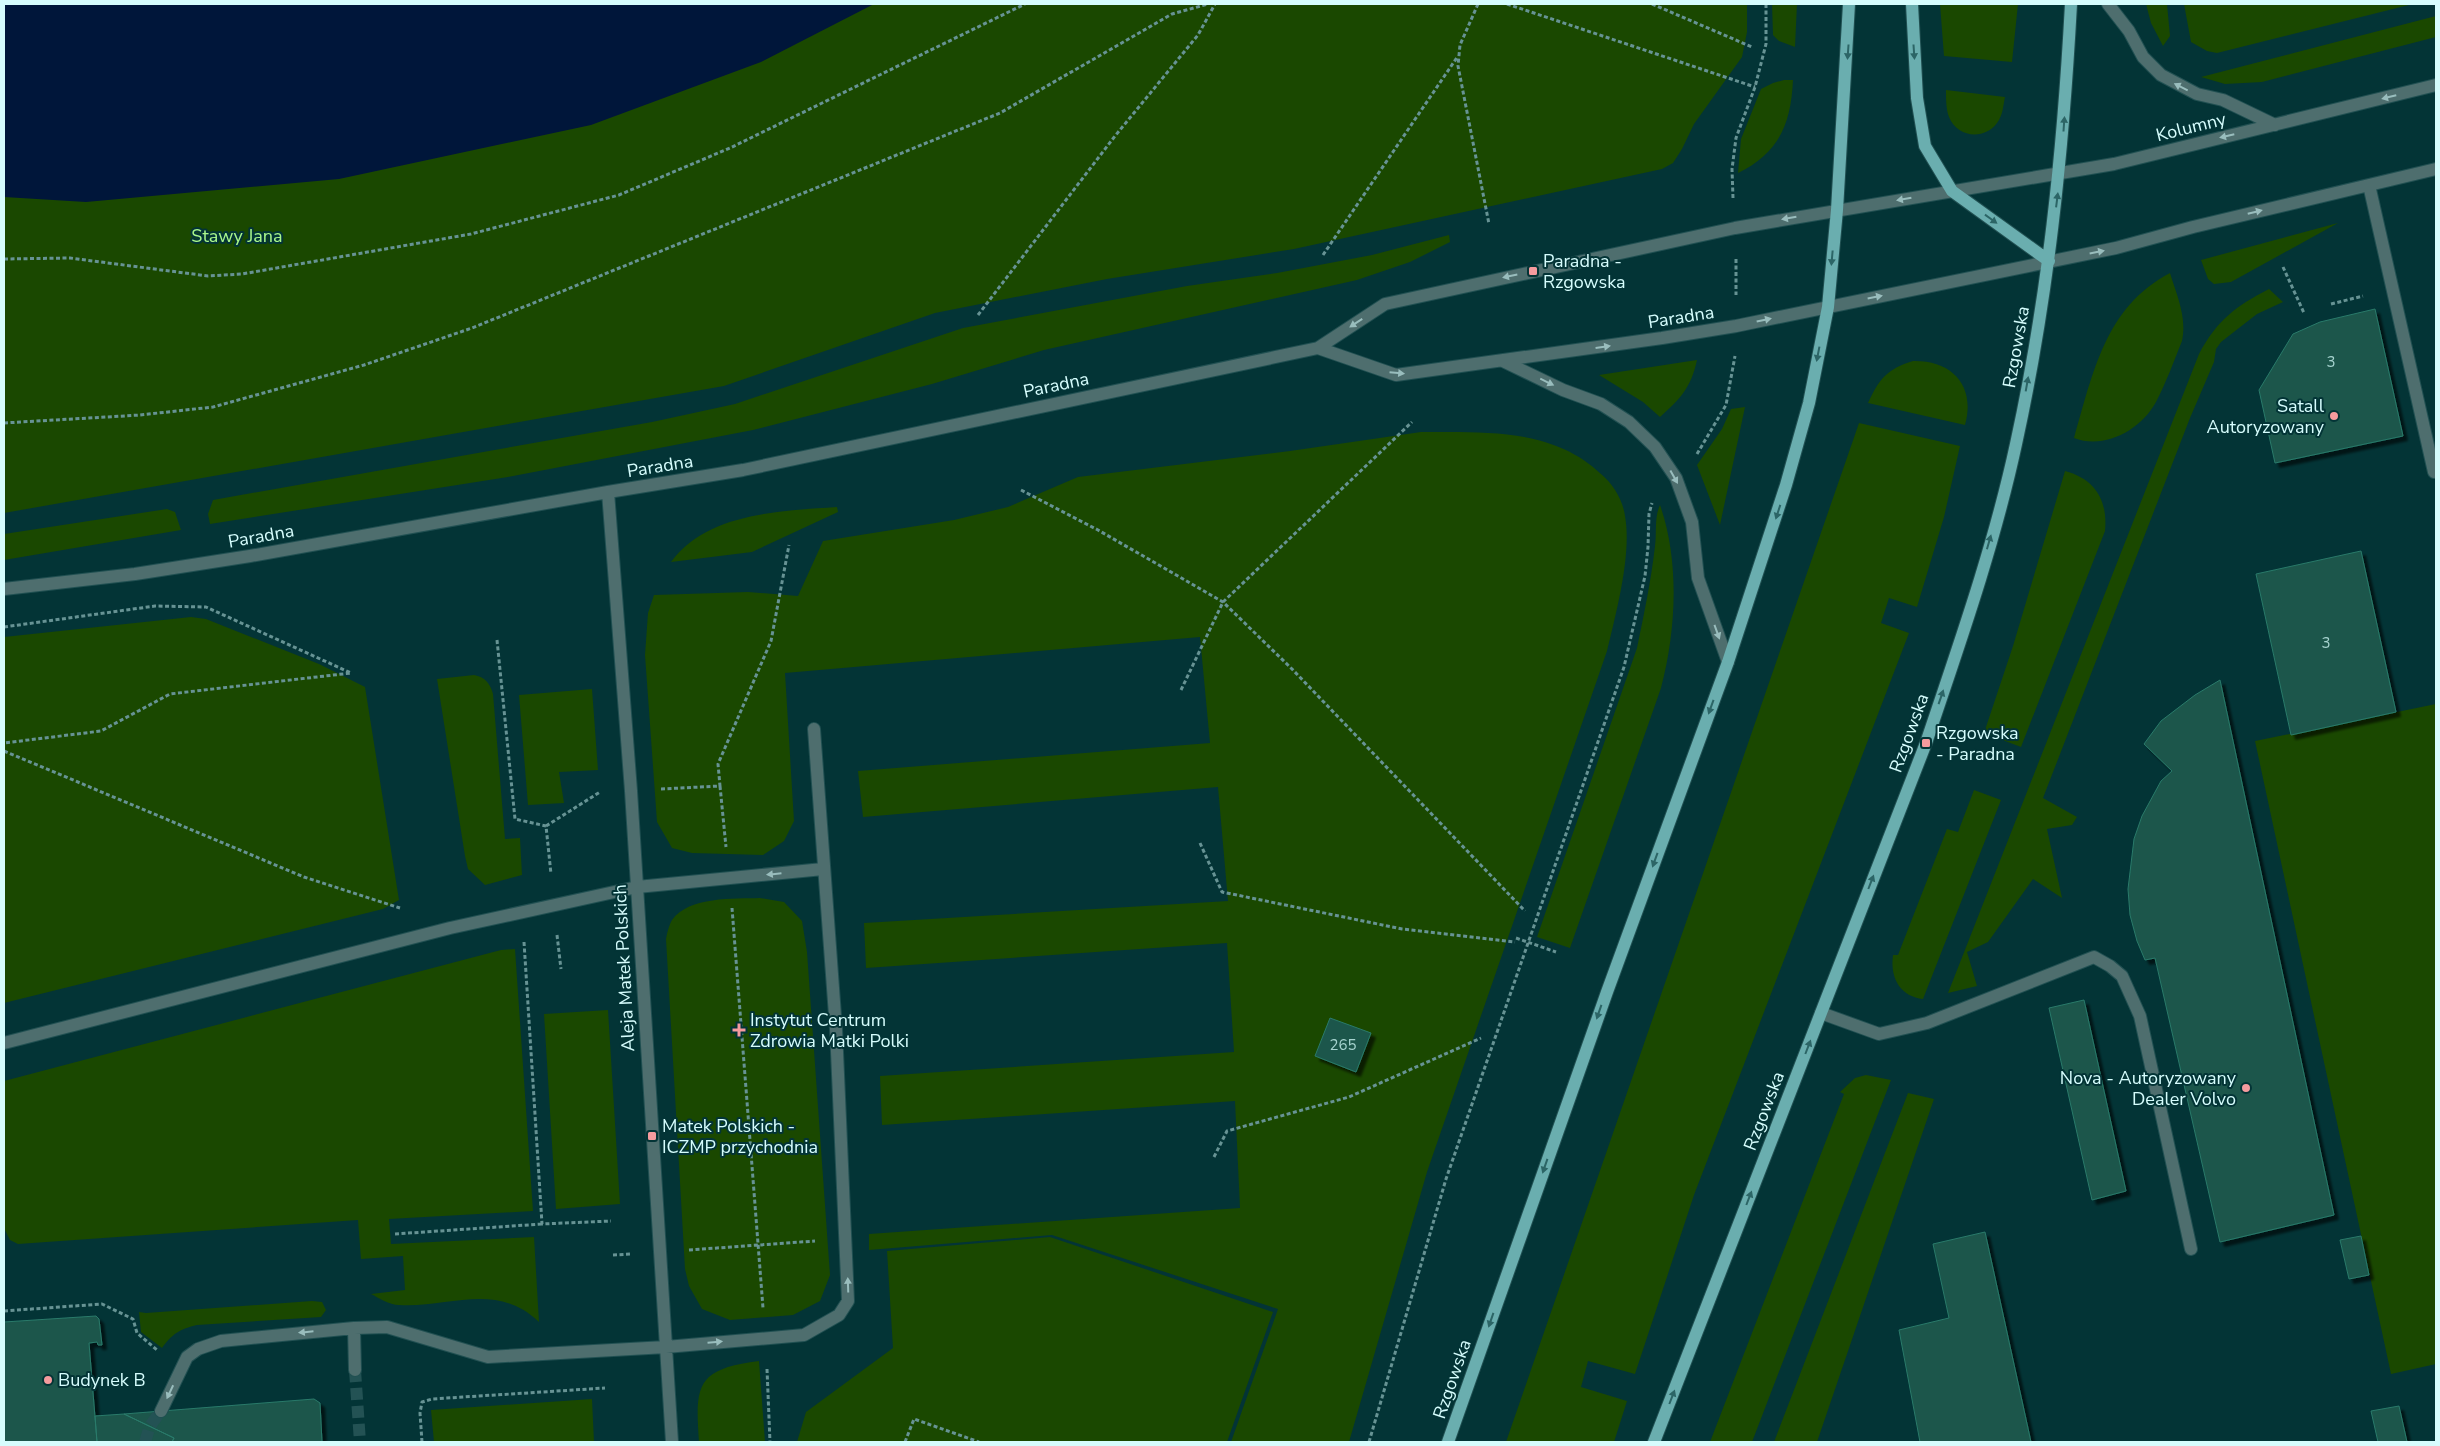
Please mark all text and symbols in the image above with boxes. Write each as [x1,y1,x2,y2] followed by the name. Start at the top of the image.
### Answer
[1843,45,1851,61] one-way arrow
[1911,45,1919,61] one-way arrow
[2174,83,2189,91] one-way arrow
[2381,93,2396,101] one-way arrow
[2154,107,2229,147] street label: Kolumny
[2060,116,2068,132] one-way arrow
[2220,132,2235,140] one-way arrow
[2053,191,2061,207] one-way arrow
[1895,195,1911,203] one-way arrow
[2247,208,2262,216] one-way arrow
[1984,214,1998,224] one-way arrow
[1780,215,1796,223] one-way arrow
[191,224,283,248] park label: Stawy Jana
[2089,248,2105,256] one-way arrow
[1543,249,1626,294] place label: Paradna - Rzgowska
[1828,250,1836,266] one-way arrow
[1527,265,1539,277] marker: Paradna - Rzgowska
[1502,272,1517,280] one-way arrow
[1868,293,1883,301] one-way arrow
[1646,300,1716,334] street label: Paradna
[1997,304,2035,390] street label: Rzgowska
[1756,316,1771,324] one-way arrow
[1349,318,1363,328] one-way arrow
[1596,342,1612,350] one-way arrow
[1814,347,1822,363] one-way arrow
[2326,352,2336,372] house number: 3
[1021,366,1091,404] street label: Paradna
[1389,369,1405,377] one-way arrow
[2023,377,2031,392] one-way arrow
[1540,379,1554,387] one-way arrow
[2207,394,2325,439] place label: Satall Autoryzowany
[2328,410,2340,422] marker: Satall Autoryzowany
[625,449,695,483] street label: Paradna
[1670,469,1678,484] one-way arrow
[1774,504,1781,519] one-way arrow
[226,518,296,554] street label: Paradna
[1986,535,1994,550] one-way arrow
[1713,625,1721,640] one-way arrow
[2321,633,2331,653] house number: 3
[1884,690,1934,776] street label: Rzgowska
[1938,690,1945,705] one-way arrow
[1707,700,1715,715] one-way arrow
[1936,721,2019,766] place label: Rzgowska - Paradna
[1920,737,1932,749] marker: Rzgowska - Paradna
[1651,853,1659,868] one-way arrow
[766,870,782,878] one-way arrow
[1867,874,1875,889] one-way arrow
[608,884,640,1052] street label: Aleja Matek Polskich
[1595,1005,1602,1020] one-way arrow
[750,1008,909,1053] place label: Instytut Centrum Zdrowia Matki Polki
[732,1023,746,1037] marker: Instytut Centrum Zdrowia Matki Polki
[1329,1035,1357,1055] house number: 265
[1805,1039,1812,1054] one-way arrow
[2060,1066,2237,1111] place label: Nova - Autoryzowany Dealer Volvo
[1738,1068,1790,1154] street label: Rzgowska
[2240,1082,2252,1094] marker: Nova - Autoryzowany Dealer Volvo
[662,1114,818,1159] place label: Matek Polskich - ICZMP przychodnia
[646,1130,658,1142] marker: Matek Polskich - ICZMP przychodnia
[1541,1158,1548,1173] one-way arrow
[1746,1191,1754,1205] one-way arrow
[843,1277,851,1293] one-way arrow
[1487,1313,1494,1328] one-way arrow
[297,1328,313,1336] one-way arrow
[1427,1336,1477,1422] street label: Rzgowska
[707,1338,723,1346] one-way arrow
[58,1368,146,1392] place label: Budynek B
[42,1374,54,1386] marker: Budynek B
[165,1385,173,1399] one-way arrow
[1668,1389,1676,1404] one-way arrow

